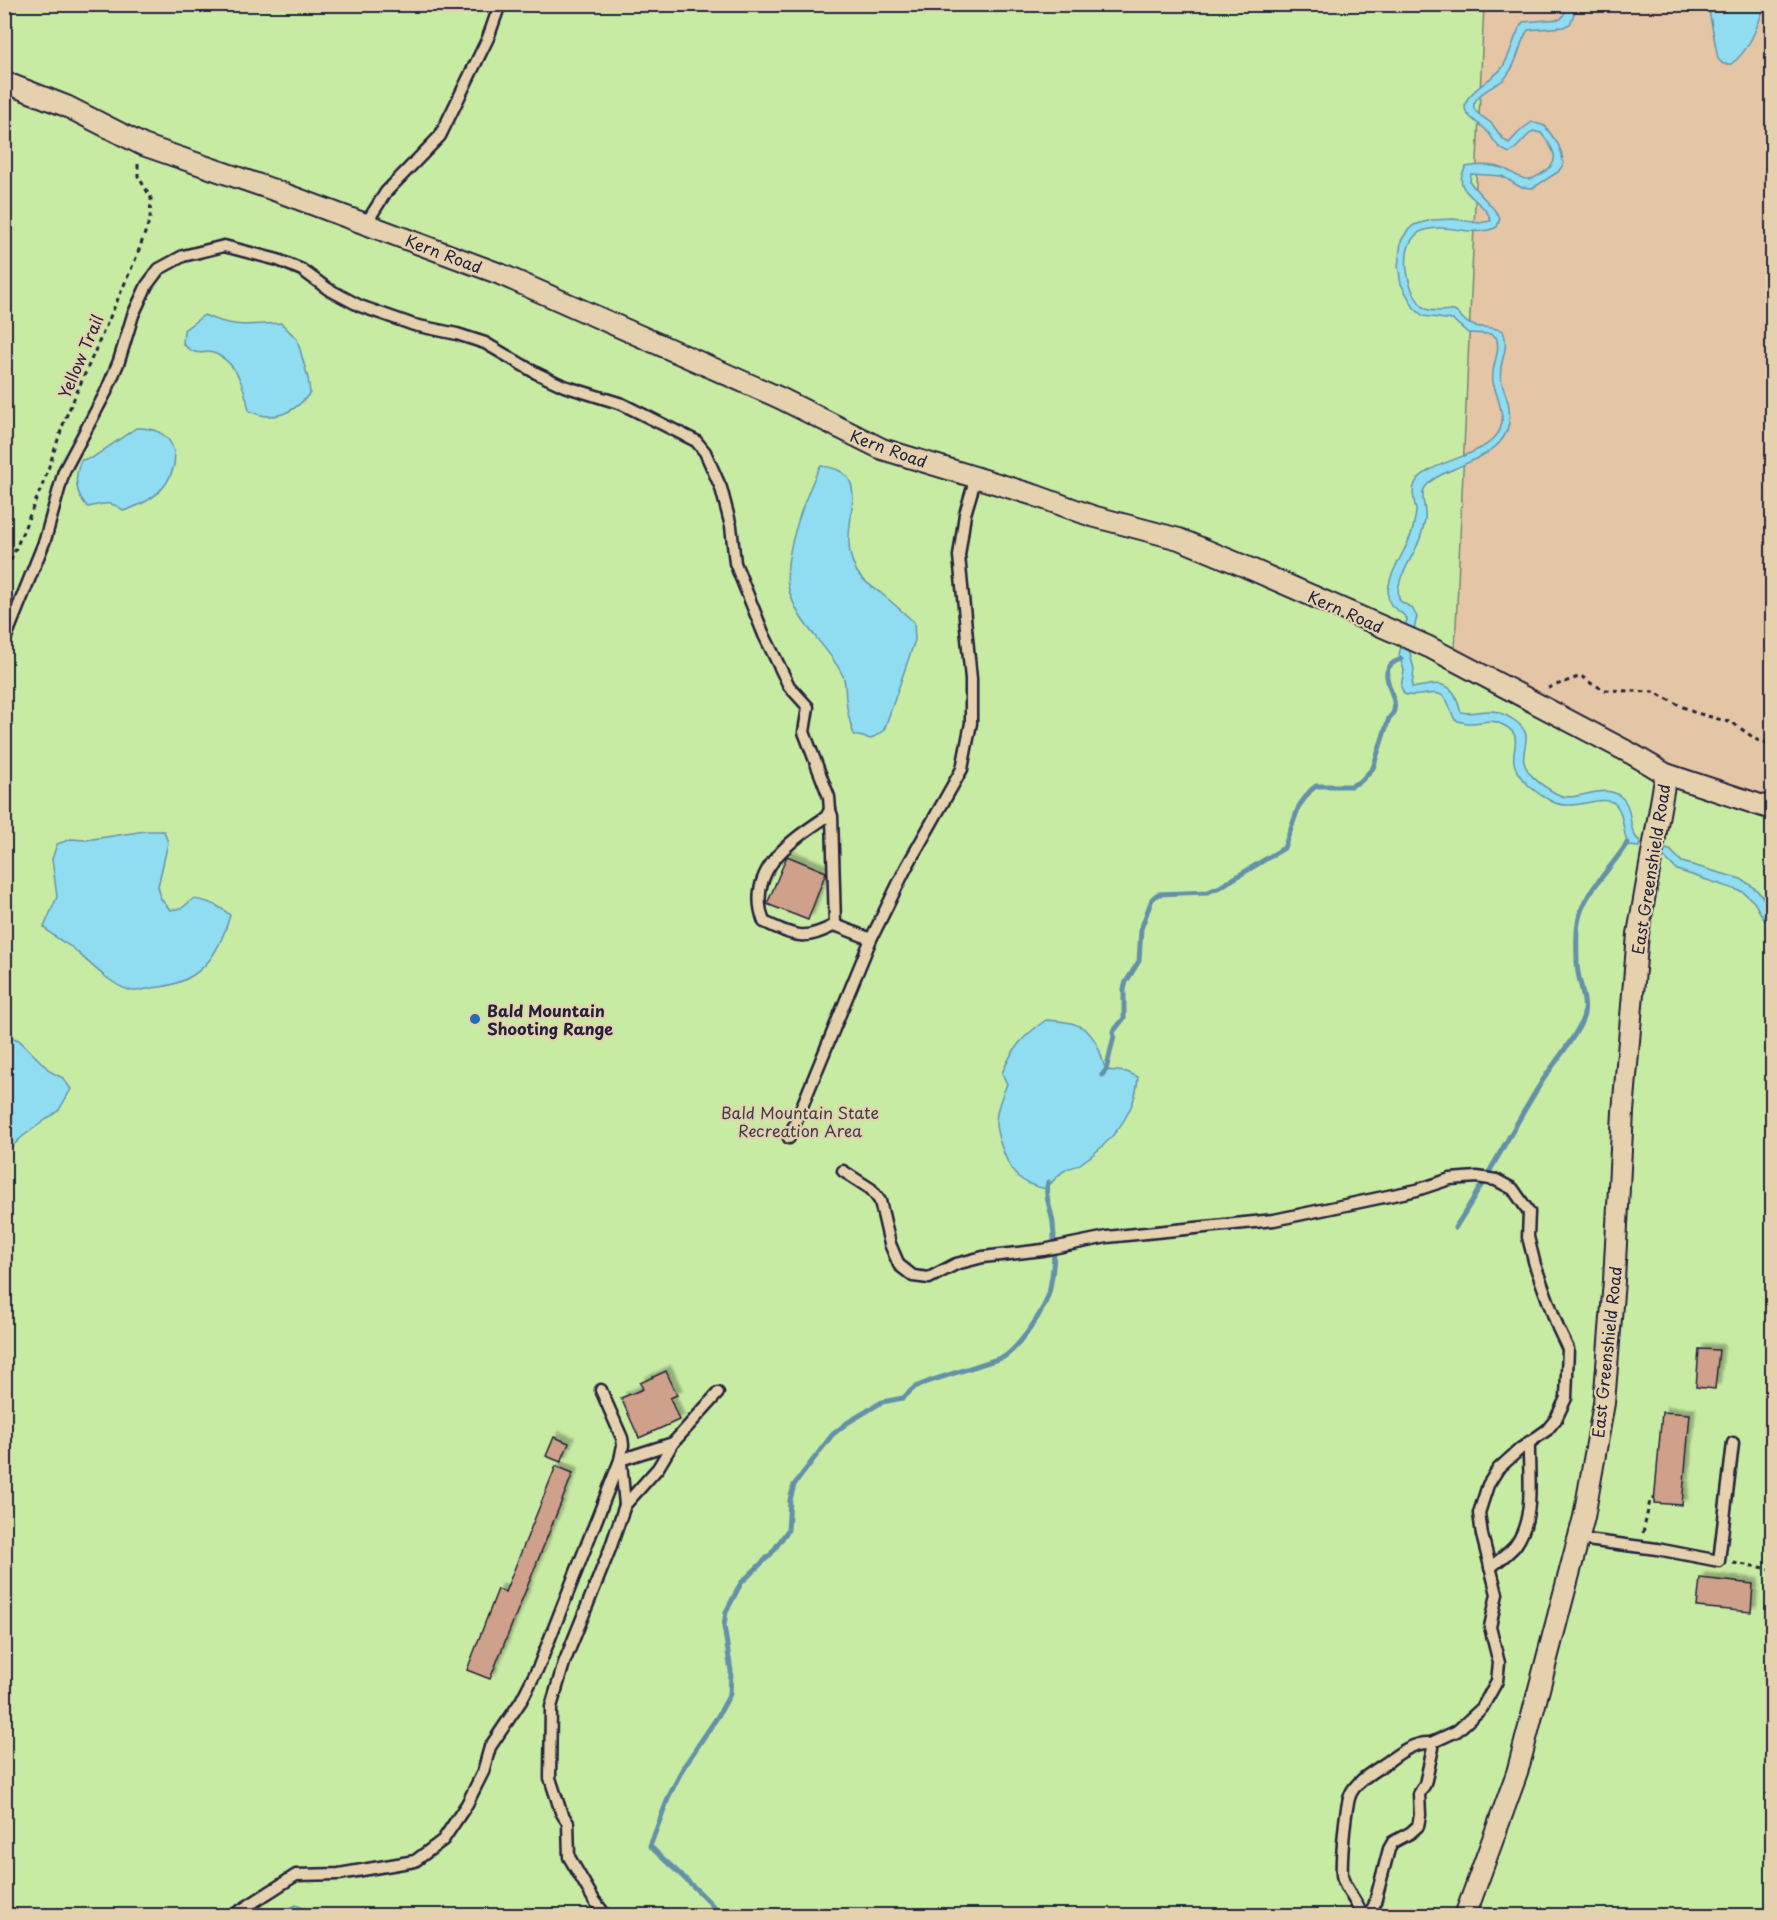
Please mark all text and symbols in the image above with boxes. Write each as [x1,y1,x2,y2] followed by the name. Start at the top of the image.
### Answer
[402,227,486,279] street label: Kern Road
[52,310,108,402] street label: Yellow Trail
[847,423,931,473] street label: Kern Road
[1304,584,1388,638] street label: Kern Road
[1625,782,1675,956] street label: East Greenshield Road
[487,998,613,1040] place label: Bald Mountain Shooting Range
[468,1012,482,1026] marker: Bald Mountain Shooting Range
[721,1100,879,1142] park label: Bald Mountain State Recreation Area
[1585,1265,1627,1439] street label: East Greenshield Road

